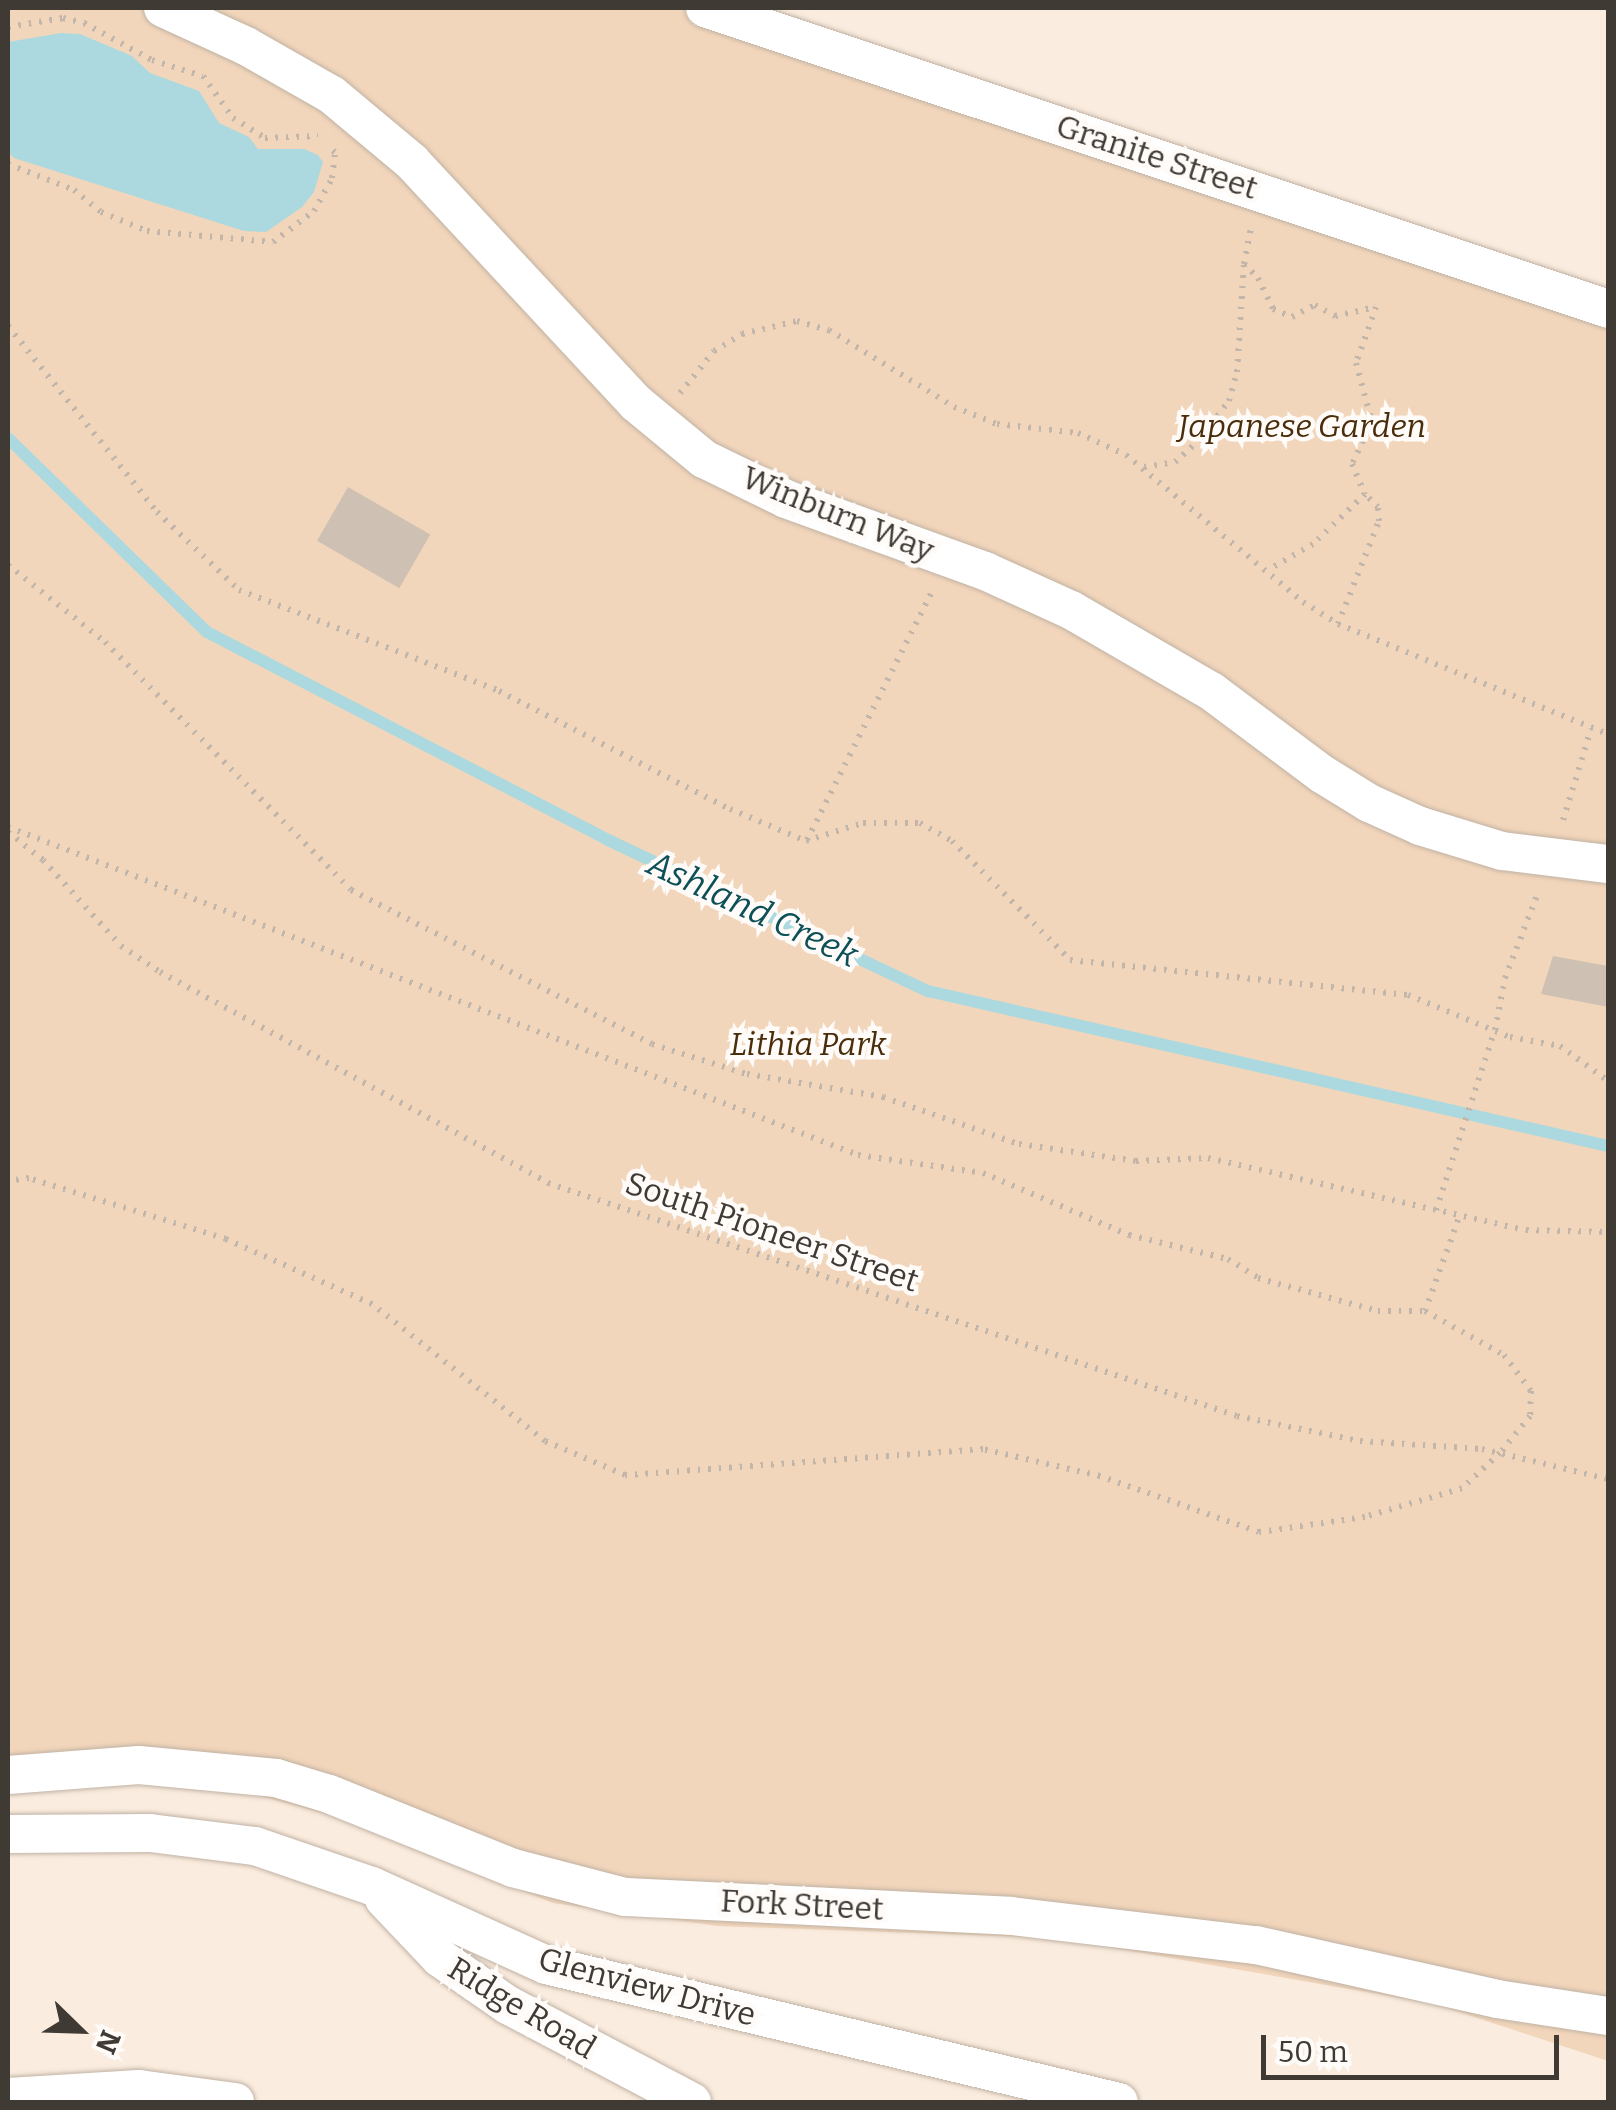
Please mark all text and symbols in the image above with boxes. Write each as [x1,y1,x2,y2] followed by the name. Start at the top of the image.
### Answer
[1051,106,1263,208] street label: Granite Street
[1178,407,1426,445] park label: Japanese Garden
[737,458,939,570] street label: Winburn Way
[641,842,865,976] water label: Ashland Creek
[730,1025,886,1063] park label: Lithia Park
[620,1164,924,1300] street label: South Pioneer Street
[719,1882,885,1928] street label: Fork Street
[534,1940,760,2034] street label: Glenview Drive
[441,1949,603,2067] street label: Ridge Road
[30,1980,130,2080] north arrow
[1266,2015,1564,2077] scale bar
[89,2026,127,2058] text: N
[1278,2034,1348,2070] text: 50 m

